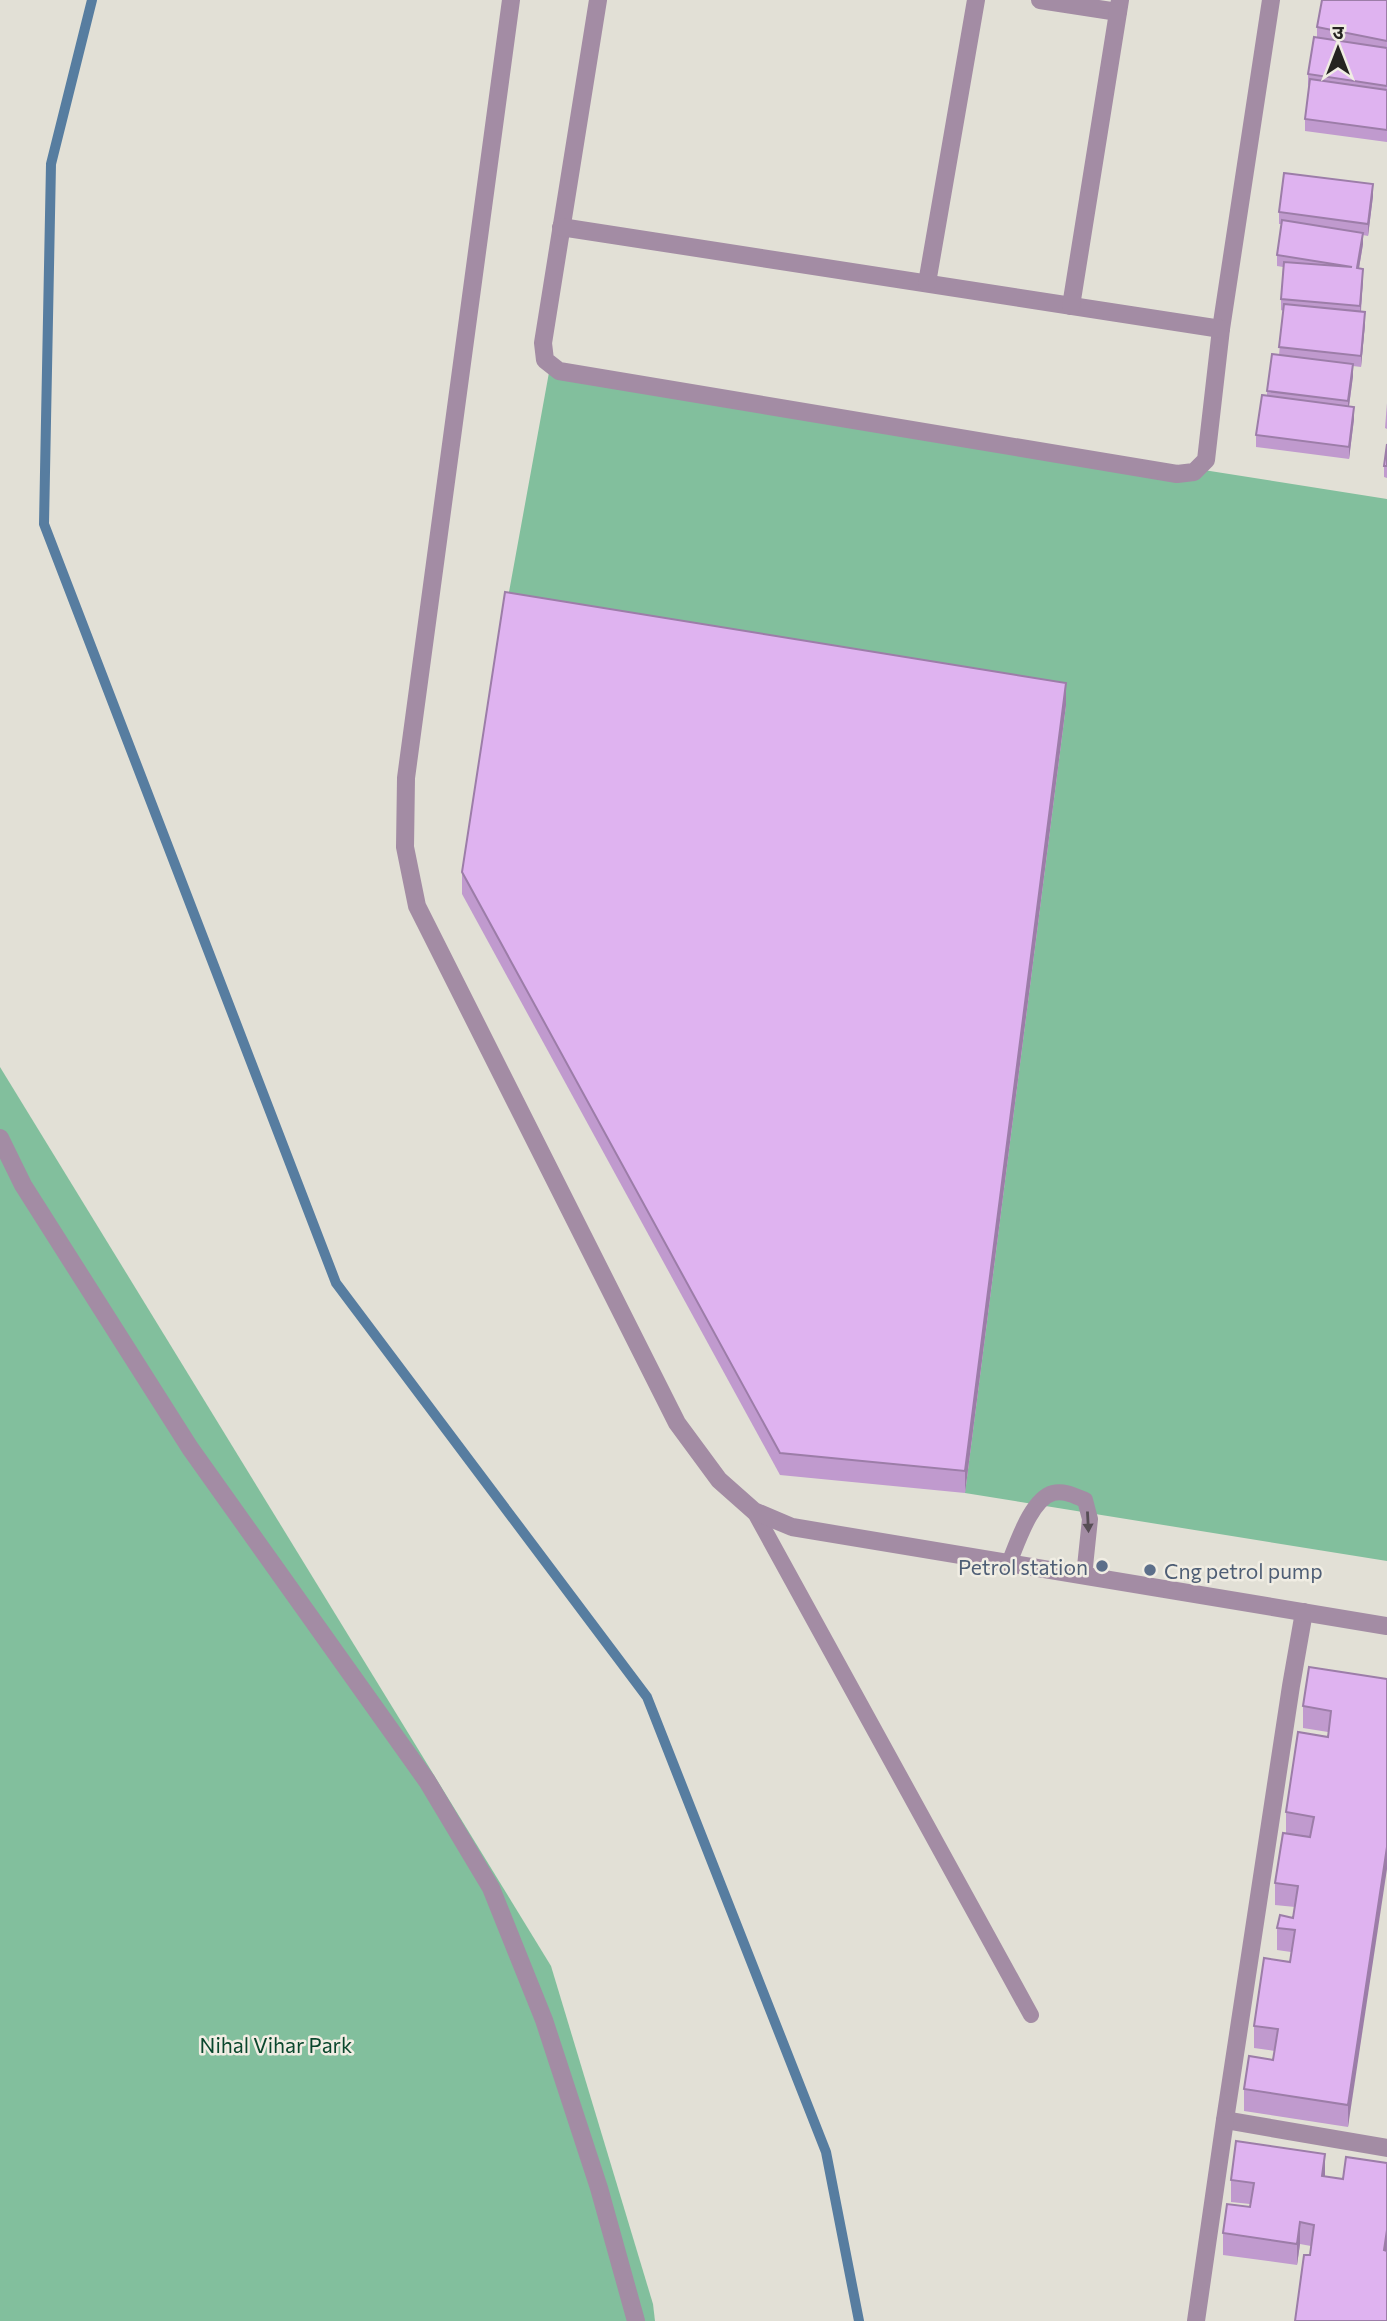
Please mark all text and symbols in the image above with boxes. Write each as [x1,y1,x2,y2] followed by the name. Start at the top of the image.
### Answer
[1303,14,1373,84] north arrow
[1332,20,1344,43] text: उ
[1083,1511,1094,1533] one-way arrow
[958,1554,1088,1579] place label: Petrol station
[1094,1558,1110,1574] marker: Petrol station
[1164,1558,1323,1583] place label: Cng petrol pump
[1142,1562,1158,1578] marker: Cng petrol pump
[200,2032,352,2057] park label: Nihal Vihar Park

